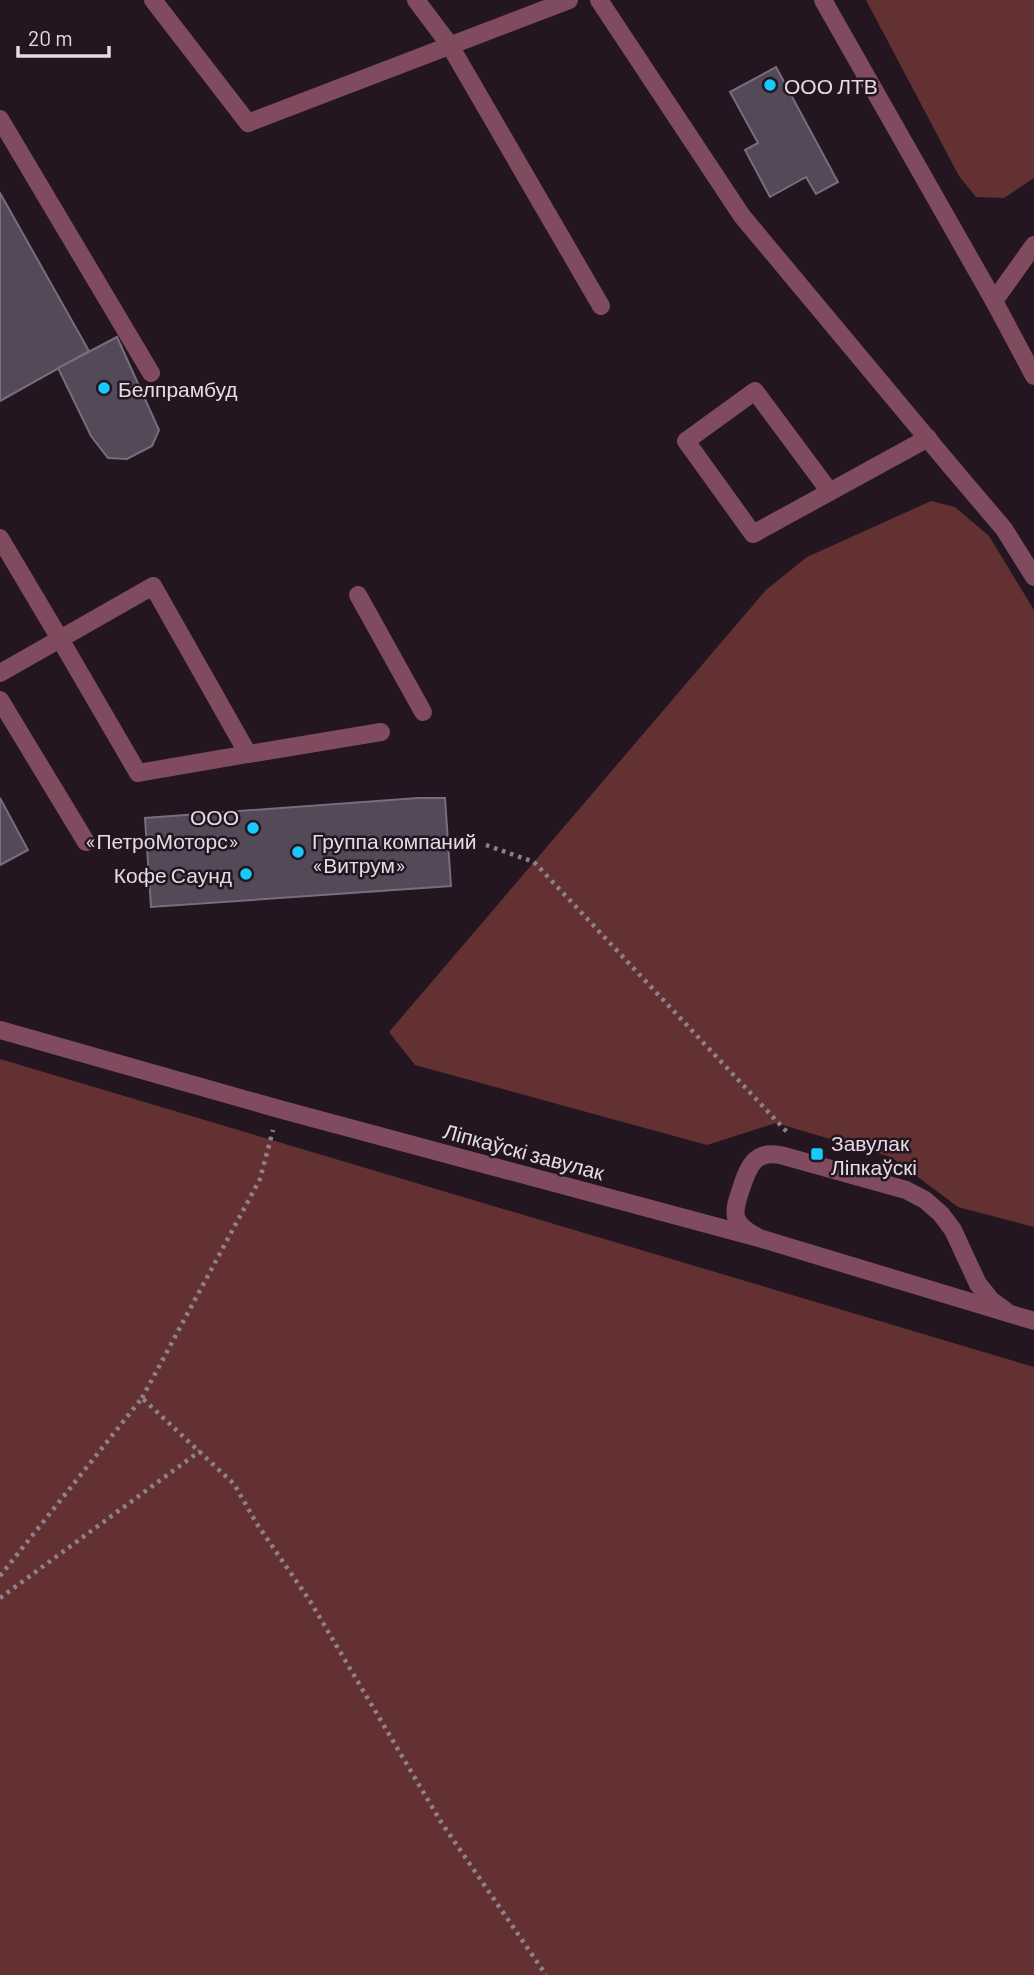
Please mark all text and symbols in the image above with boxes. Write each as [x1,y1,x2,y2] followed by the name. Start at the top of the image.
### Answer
[18,14,108,58] scale bar
[28,25,73,50] text: 20 m
[784,73,878,98] place label: ООО ЛТВ
[762,77,778,93] marker: ООО ЛТВ
[118,376,238,401] place label: Белпрамбуд
[96,380,112,396] marker: Белпрамбуд
[85,804,239,853] place label: ООО «ПетроМоторс»
[245,820,261,836] marker: ООО «ПетроМоторс»
[312,828,476,877] place label: Группа компаний «Витрум»
[290,844,306,860] marker: Группа компаний «Витрум»
[114,862,232,887] place label: Кофе Саунд
[238,866,254,882] marker: Кофе Саунд
[441,1118,608,1185] street label: Ліпкаўскі завулак
[831,1130,917,1179] place label: Завулак Ліпкаўскі
[809,1146,825,1162] marker: Завулак Ліпкаўскі

